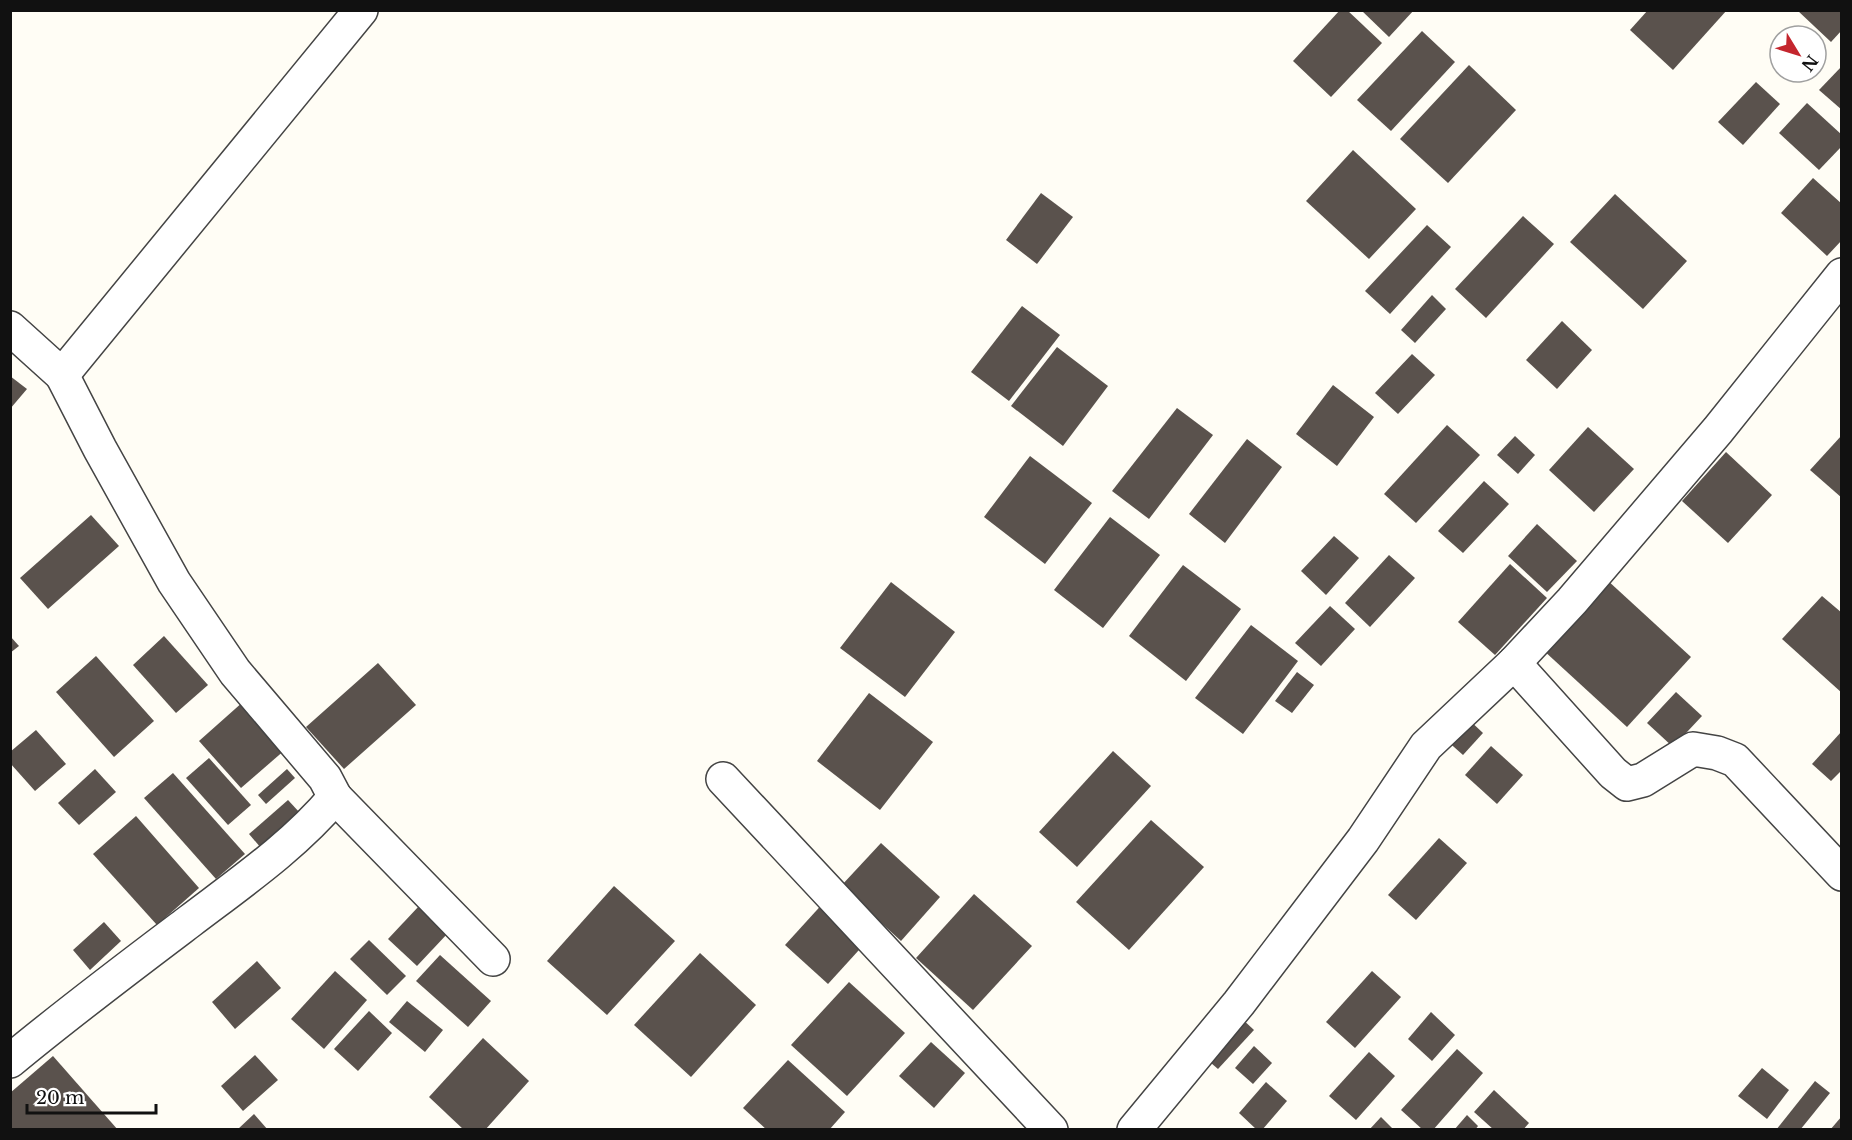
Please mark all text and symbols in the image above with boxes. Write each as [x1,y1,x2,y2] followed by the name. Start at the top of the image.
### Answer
[1768,24,1828,84] north arrow
[1797,51,1822,75] text: N
[27,1077,156,1115] scale bar
[36,1087,84,1109] text: 20 m

